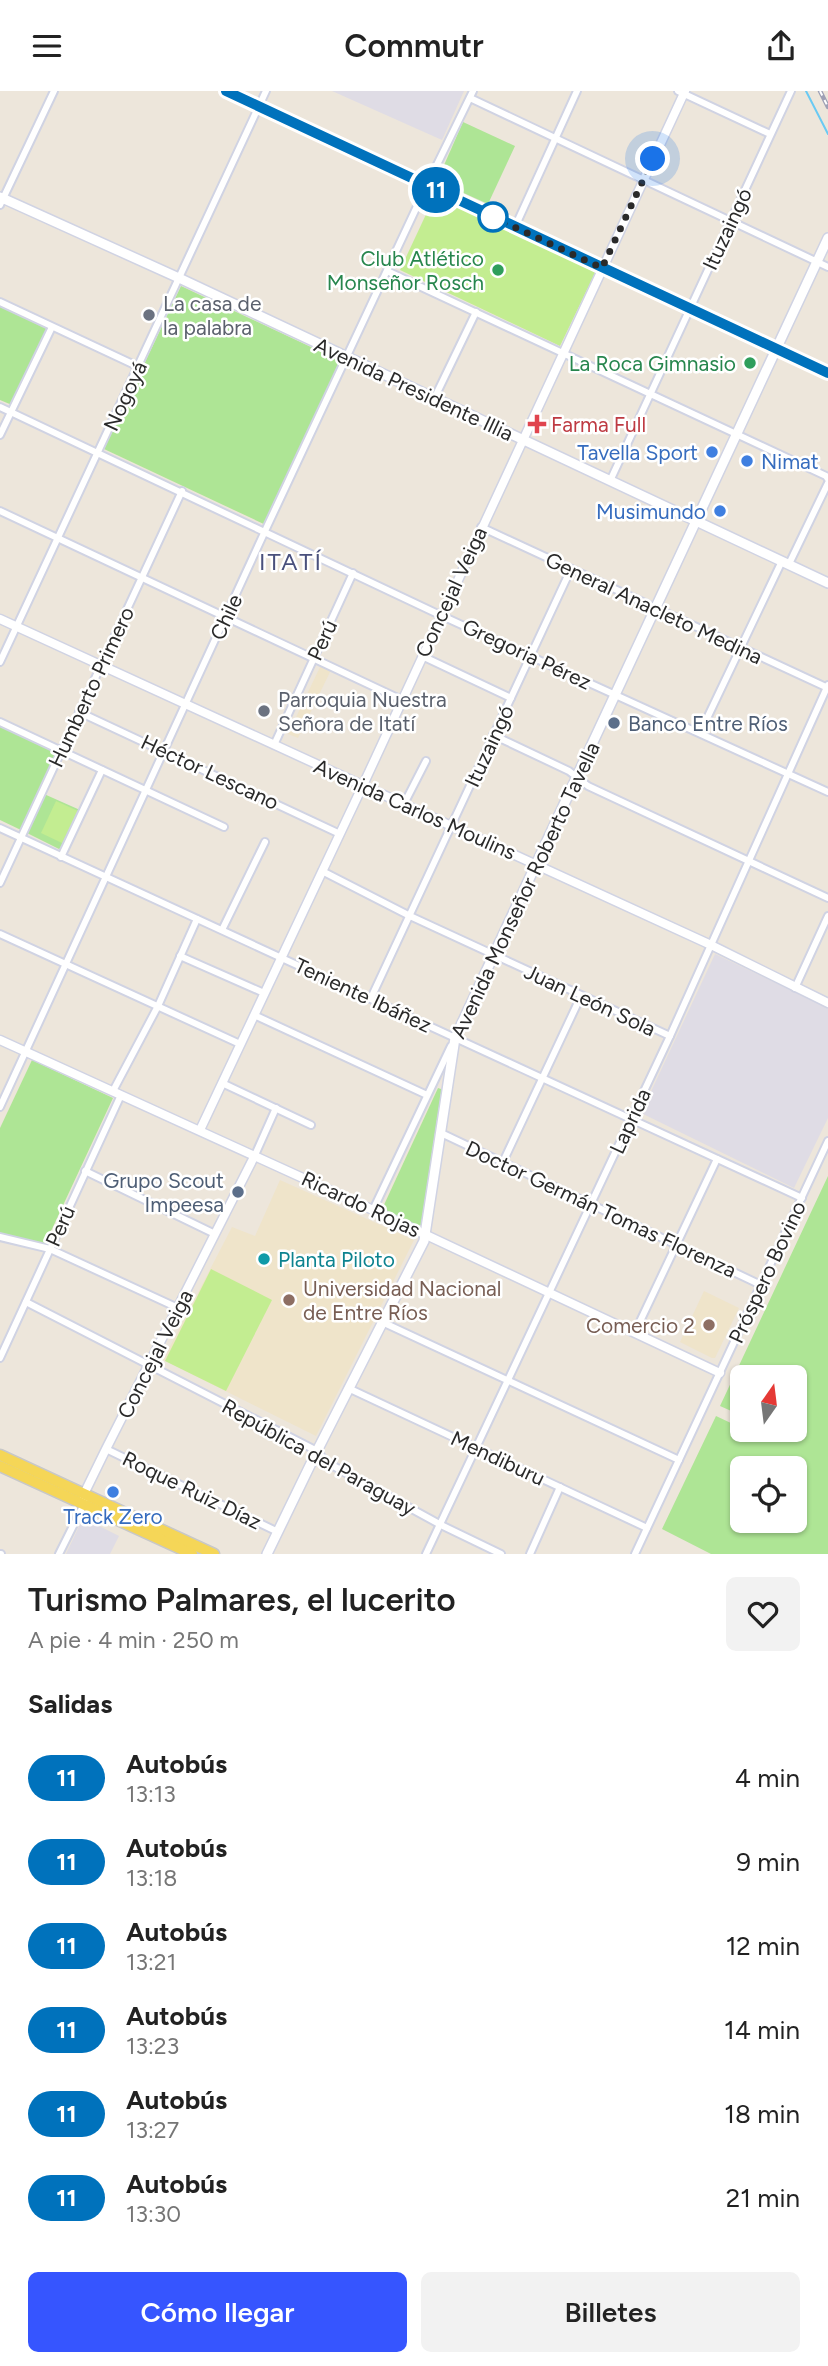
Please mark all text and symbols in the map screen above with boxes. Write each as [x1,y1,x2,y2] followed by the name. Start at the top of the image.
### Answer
[28,27,66,65] icon: menu
[344,27,484,65] text: Commutr
[762,27,800,65] icon: share
[635,141,670,176] your location
[404,167,467,213] line badge: 11
[426,175,446,204] text: 11
[697,184,757,274] street label: Ituzaingó
[478,202,508,232] unlabelled marker
[327,246,484,295] place label: Club Atlético Monseñor Rosch
[490,262,506,278] marker: Club Atlético Monseñor Rosch
[163,291,261,340] place label: La casa de la palabra
[141,307,157,323] marker: La casa de la palabra
[310,332,518,446] street label: Avenida Presidente Illia
[569,351,736,376] place label: La Roca Gimnasio
[742,355,758,371] marker: La Roca Gimnasio
[98,357,152,435] street label: Nogoyá
[551,412,646,437] place label: Farma Full
[529,416,545,432] marker: Farma Full
[577,440,698,465] place label: Tavella Sport
[704,444,720,460] marker: Tavella Sport
[761,449,819,474] place label: Nimat
[739,453,755,469] marker: Nimat
[596,499,706,524] place label: Musimundo
[712,503,728,519] marker: Musimundo
[410,523,492,661] street label: Concejal Veiga
[259,547,323,576] district label: ITATÍ
[542,547,766,669] street label: General Anacleto Medina
[205,590,247,644] street label: Chile
[43,603,139,771] street label: Humberto Primero
[459,613,595,695] street label: Gregoria Pérez
[302,616,342,664] street label: Perú
[278,687,447,736] place label: Parroquia Nuestra Señora de Itatí
[459,701,519,791] street label: Ituzaingó
[256,703,272,719] marker: Parroquia Nuestra Señora de Itatí
[628,711,788,736] place label: Banco Entre Ríos
[606,715,622,731] marker: Banco Entre Ríos
[137,729,283,815] street label: Héctor Lescano
[445,738,605,1042] street label: Avenida Monseñor Roberto Tavella
[310,753,520,865] street label: Avenida Carlos Moulins
[291,952,435,1038] street label: Teniente Ibáñez
[520,959,660,1041] street label: Juan León Sola
[604,1084,656,1158] street label: Laprida
[462,1135,740,1283] street label: Doctor Germán Tomas Florenza
[298,1166,424,1242] street label: Ricardo Rojas
[103,1168,224,1217] place label: Grupo Scout Impeesa
[230,1184,246,1200] marker: Grupo Scout Impeesa
[723,1197,811,1347] street label: Próspero Bovino
[40,1202,80,1250] street label: Perú
[278,1247,395,1272] place label: Planta Piloto
[256,1251,272,1267] marker: Planta Piloto
[303,1276,501,1325] place label: Universidad Nacional de Entre Ríos
[112,1285,198,1423] street label: Concejal Veiga
[281,1292,297,1308] marker: Universidad Nacional de Entre Ríos
[586,1313,695,1338] place label: Comercio 2
[701,1317,717,1333] marker: Comercio 2
[730,1365,807,1442] north arrow
[730,1365,807,1533] map controls
[218,1393,420,1521] street label: República del Paraguay
[447,1425,549,1491] street label: Mendiburu
[118,1446,266,1534] street label: Roque Ruiz Díaz
[730,1456,807,1533] button: locate
[105,1484,121,1500] marker: Track Zero
[63,1504,163,1529] place label: Track Zero
[726,1577,800,1651] button: heart
[28,1580,456,1619] text: Turismo Palmares, el lucerito
[28,1626,239,1654] text: A pie · 4 min · 250 m
[28,1688,112,1720] text: Salidas
[126,1748,227,1780] text: Autobús
[735,1762,800,1794] text: 4 min
[56,1763,77,1792] text: 11
[126,1780,176,1808] text: 13:13
[126,1832,227,1864] text: Autobús
[736,1846,800,1878] text: 9 min
[56,1847,77,1876] text: 11
[126,1864,177,1892] text: 13:18
[126,1916,227,1948] text: Autobús
[726,1930,800,1962] text: 12 min
[56,1931,77,1960] text: 11
[126,1948,176,1976] text: 13:21
[126,2000,227,2032] text: Autobús
[724,2014,800,2046] text: 14 min
[56,2015,77,2044] text: 11
[126,2032,179,2060] text: 13:23
[126,2084,227,2116] text: Autobús
[724,2098,800,2130] text: 18 min
[56,2099,77,2128] text: 11
[126,2116,179,2144] text: 13:27
[126,2168,227,2200] text: Autobús
[726,2182,800,2214] text: 21 min
[56,2183,77,2212] text: 11
[126,2200,181,2228] text: 13:30
[28,2272,407,2352] button: Cómo llegar
[421,2272,800,2352] button: Billetes

